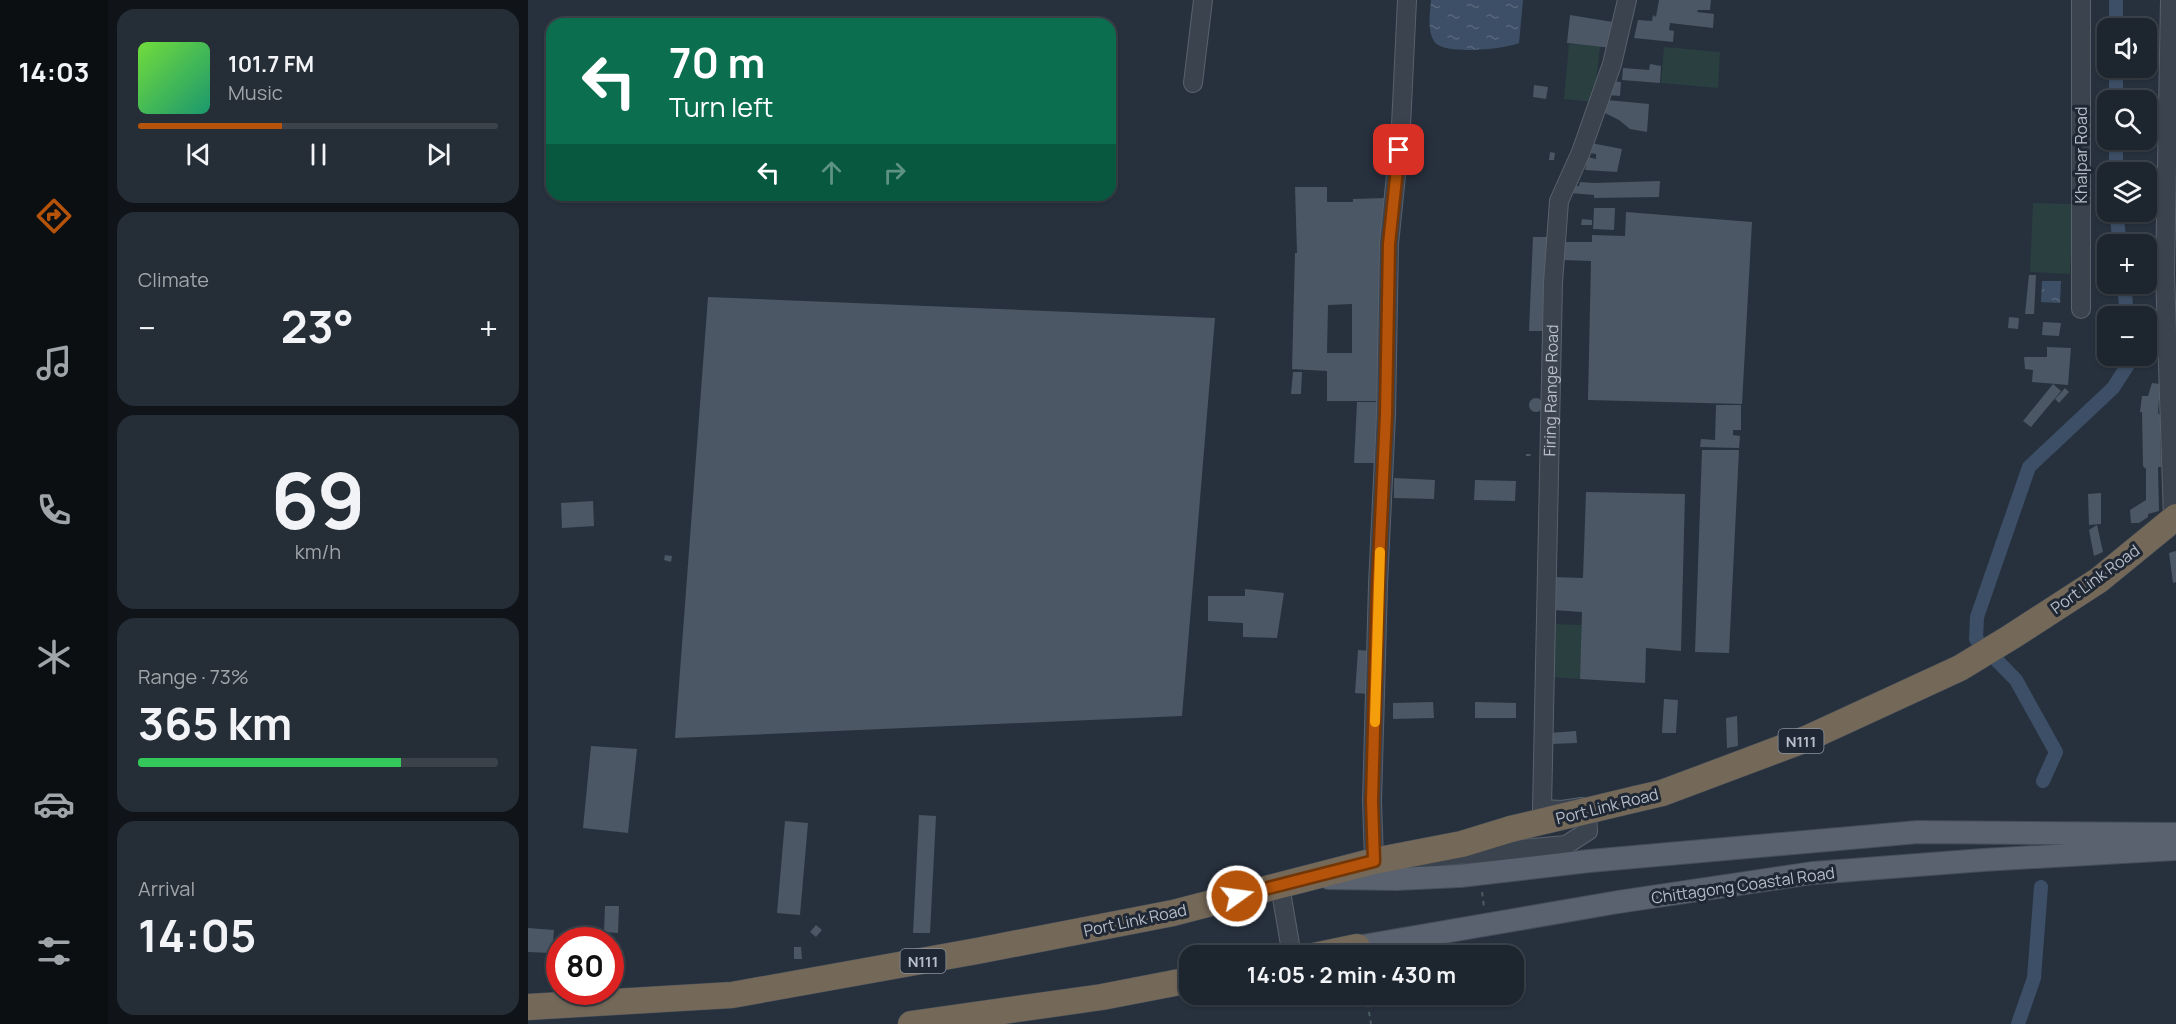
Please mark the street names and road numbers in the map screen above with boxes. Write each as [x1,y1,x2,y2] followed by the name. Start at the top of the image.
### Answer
[2070,107,2092,203] street label: Khalpar Road
[1538,324,1563,457] street label: Firing Range Road
[2046,539,2144,619] street label: Port Link Road
[1778,729,1824,753] road number: N111
[1553,783,1661,829] street label: Port Link Road
[1650,861,1836,909] street label: Chittagong Coastal Road
[1081,898,1189,942] street label: Port Link Road
[900,949,946,973] road number: N111

